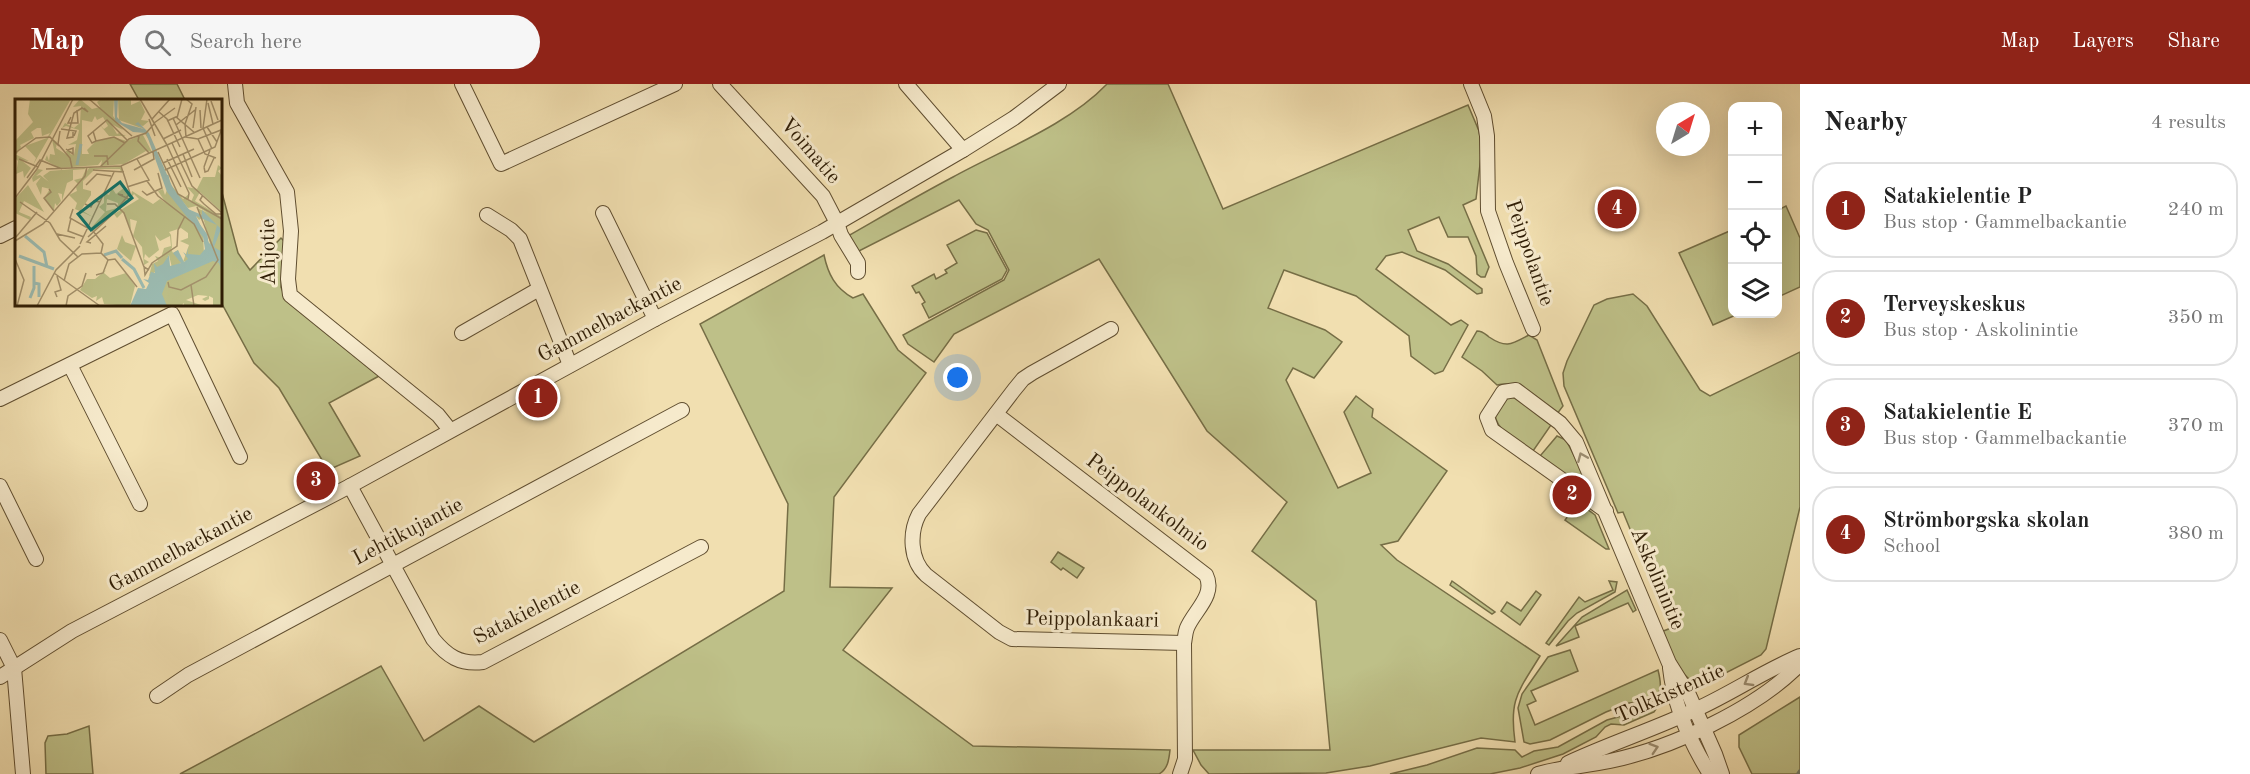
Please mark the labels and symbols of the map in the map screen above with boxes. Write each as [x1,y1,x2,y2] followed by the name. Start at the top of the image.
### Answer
[15,99,222,306] inset map
[1656,102,1710,156] north arrow
[776,114,844,188] street label: Voimatie
[1598,186,1636,232] pin: 4
[1501,197,1557,309] street label: Peippolantie
[258,218,280,286] street label: Ahjotie
[535,273,685,367] street label: Gammelbackantie
[943,363,972,392] your location
[518,376,558,420] pin: 1
[1082,450,1212,556] street label: Peippolankolmio
[1578,453,1590,464] one-way arrow
[296,458,336,504] pin: 3
[1552,472,1592,518] pin: 2
[349,494,467,570] street label: Lehtikujantie
[106,503,256,597] street label: Gammelbackantie
[1626,525,1688,633] street label: Askolinintie
[470,577,584,649] street label: Satakielentie
[1025,608,1159,632] street label: Peippolankaari
[1612,661,1728,727] street label: Tolkkistentie
[1744,675,1754,686] one-way arrow
[1648,743,1659,755] one-way arrow

